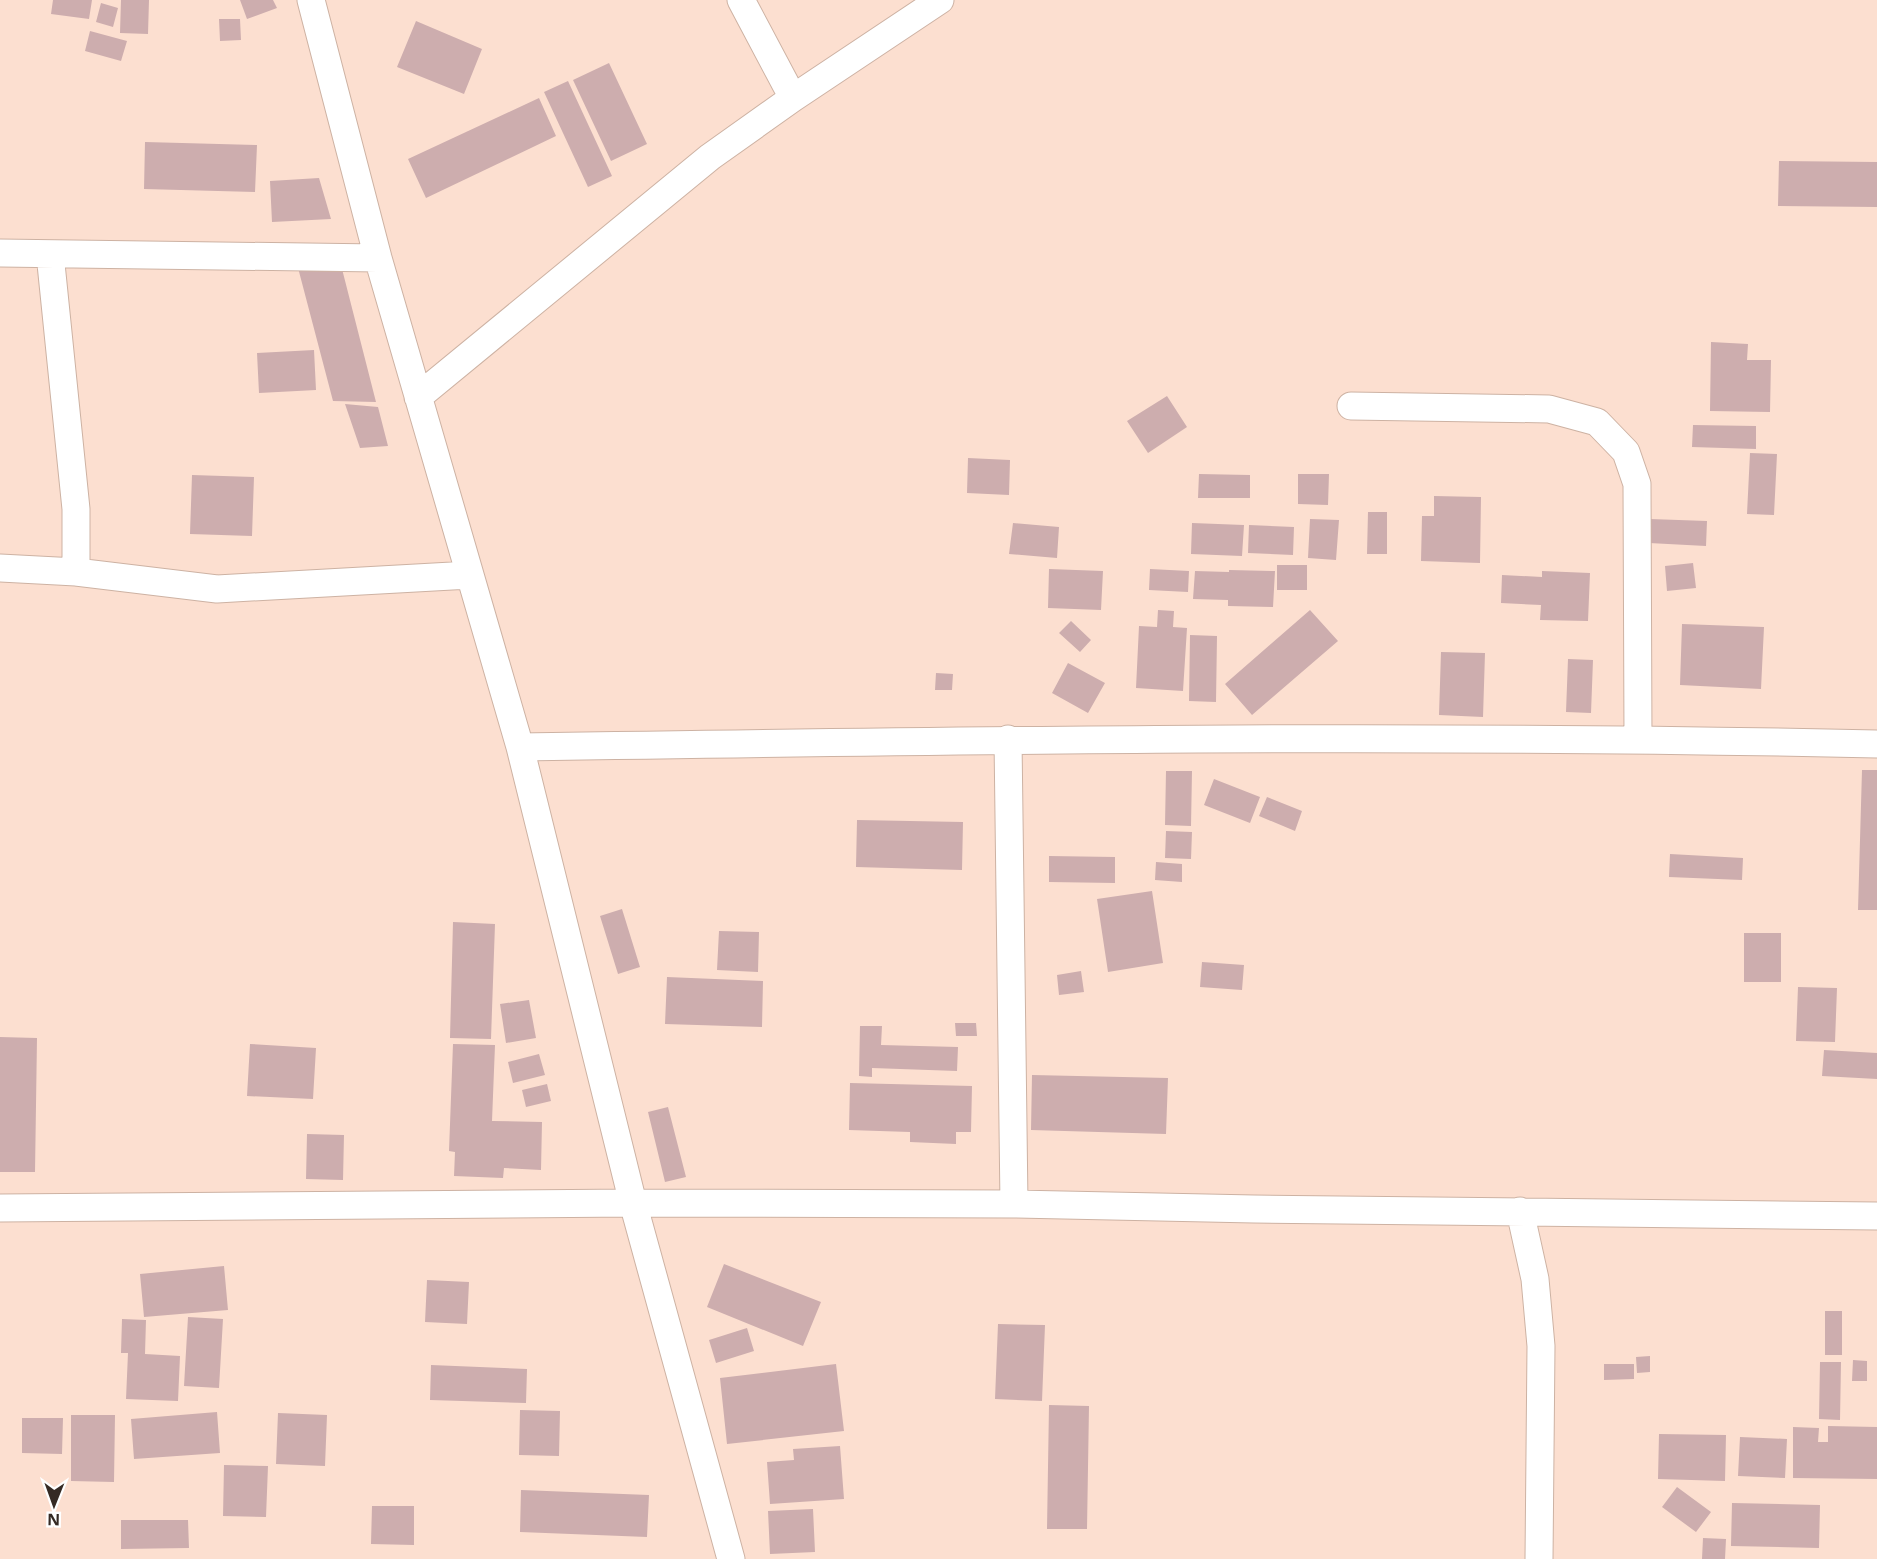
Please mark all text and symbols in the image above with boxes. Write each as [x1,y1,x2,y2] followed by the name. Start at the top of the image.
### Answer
[24,1475,84,1535] north arrow
[47,1509,60,1531] text: N

